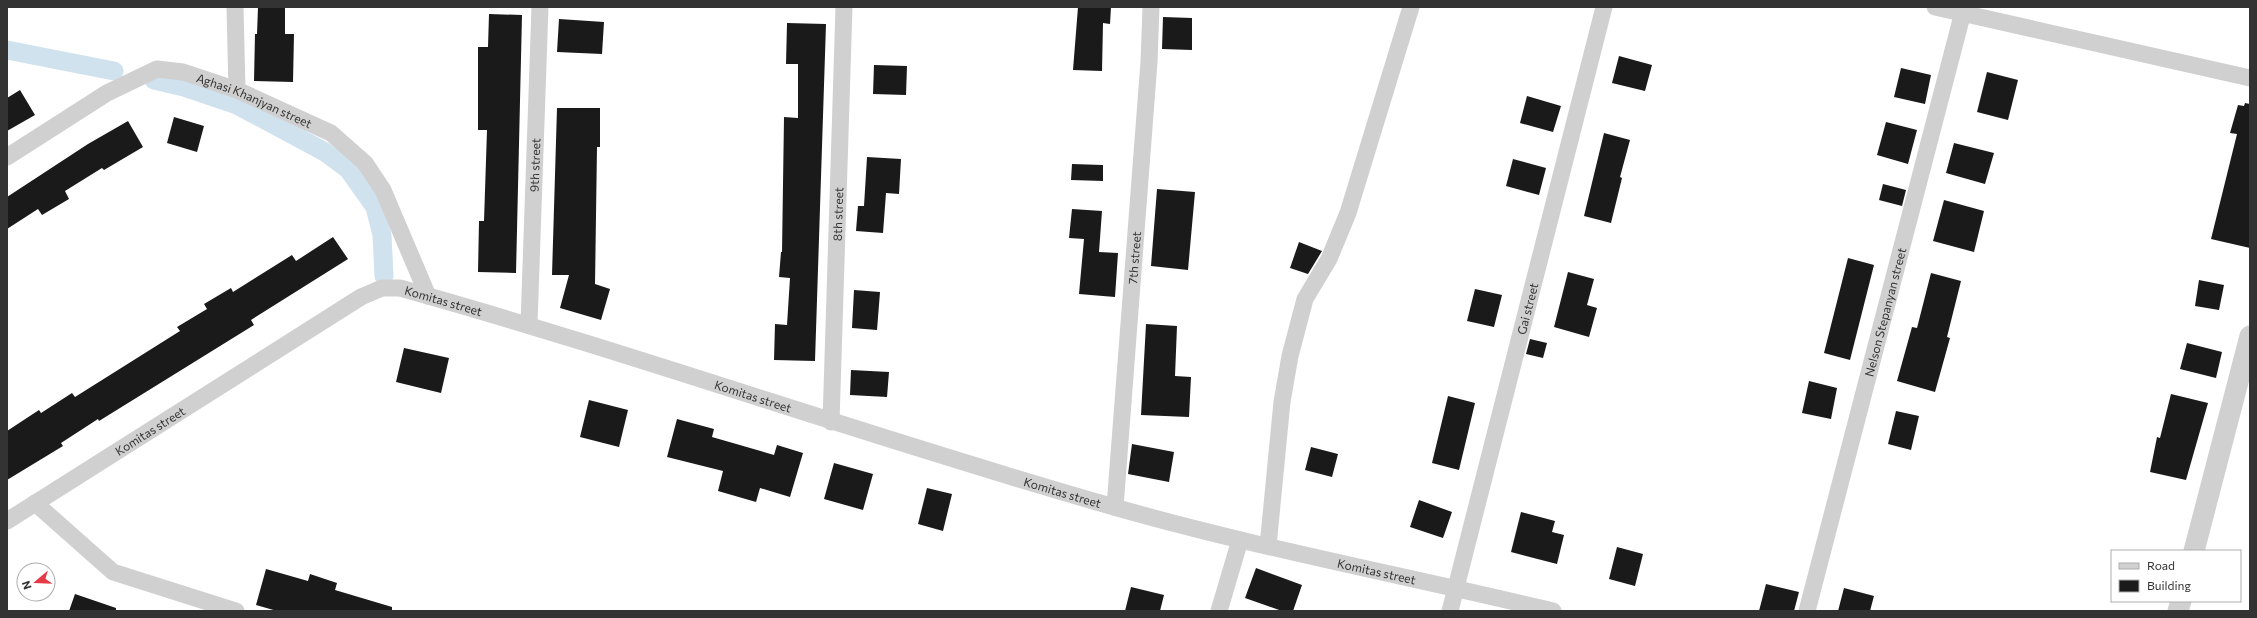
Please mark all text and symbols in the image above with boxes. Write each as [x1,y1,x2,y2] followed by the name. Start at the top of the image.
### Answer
[195,70,314,130] street label: Aghasi Khanjyan street
[527,138,542,192] street label: 9th street
[830,187,845,241] street label: 8th street
[1125,231,1143,285] street label: 7th street
[1861,246,1908,378] street label: Nelson Stepanyan street
[1514,281,1540,336] street label: Gai street
[403,283,484,318] street label: Komitas street
[713,377,793,415] street label: Komitas street
[112,403,187,458] street label: Komitas street
[1022,474,1103,510] street label: Komitas street
[2111,550,2241,602] legend
[1336,556,1417,587] street label: Komitas street
[2147,558,2175,572] text: Road
[16,562,56,602] north arrow
[2147,578,2191,592] text: Building
[19,579,34,591] text: N

